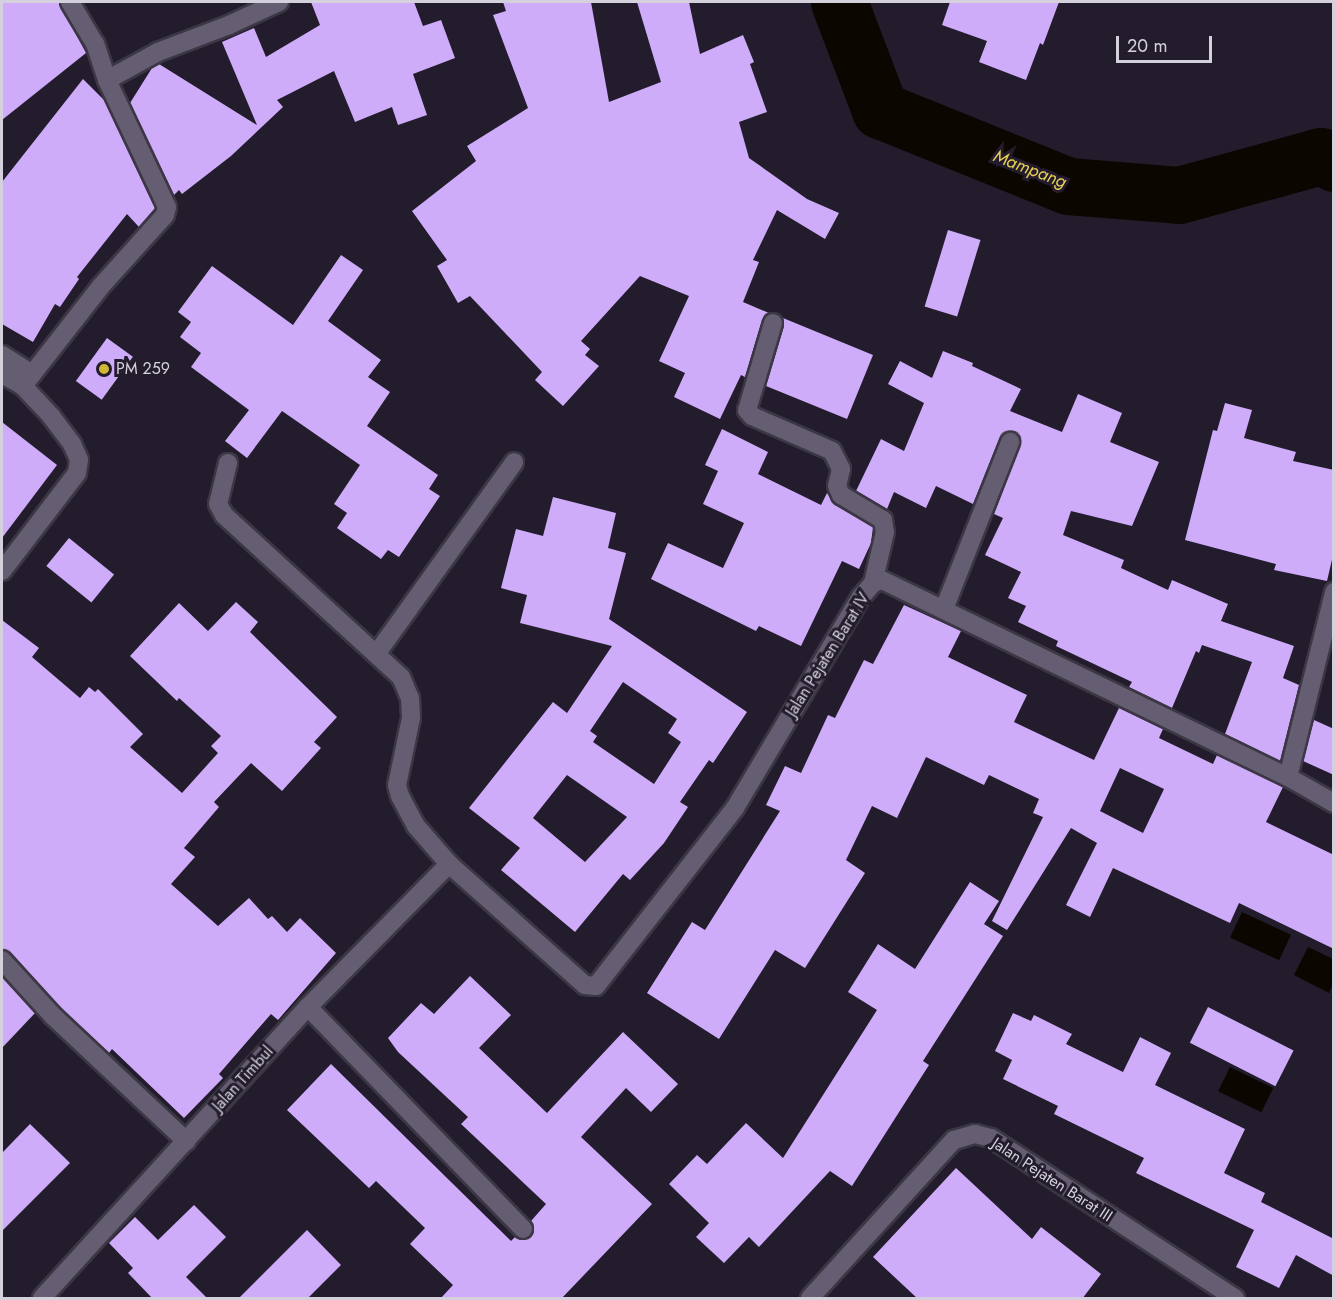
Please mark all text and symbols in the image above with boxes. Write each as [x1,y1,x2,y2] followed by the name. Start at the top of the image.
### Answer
[1119,24,1215,62] scale bar
[1127,33,1167,59] text: 20 m
[990,145,1070,193] water label: Mampang
[116,359,170,379] place label: PM 259
[97,362,111,376] marker: PM 259
[782,589,874,721] street label: Jalan Pejaten Barat IV
[209,1042,277,1116] street label: Jalan Timbul
[988,1134,1116,1226] street label: Jalan Pejaten Barat III

